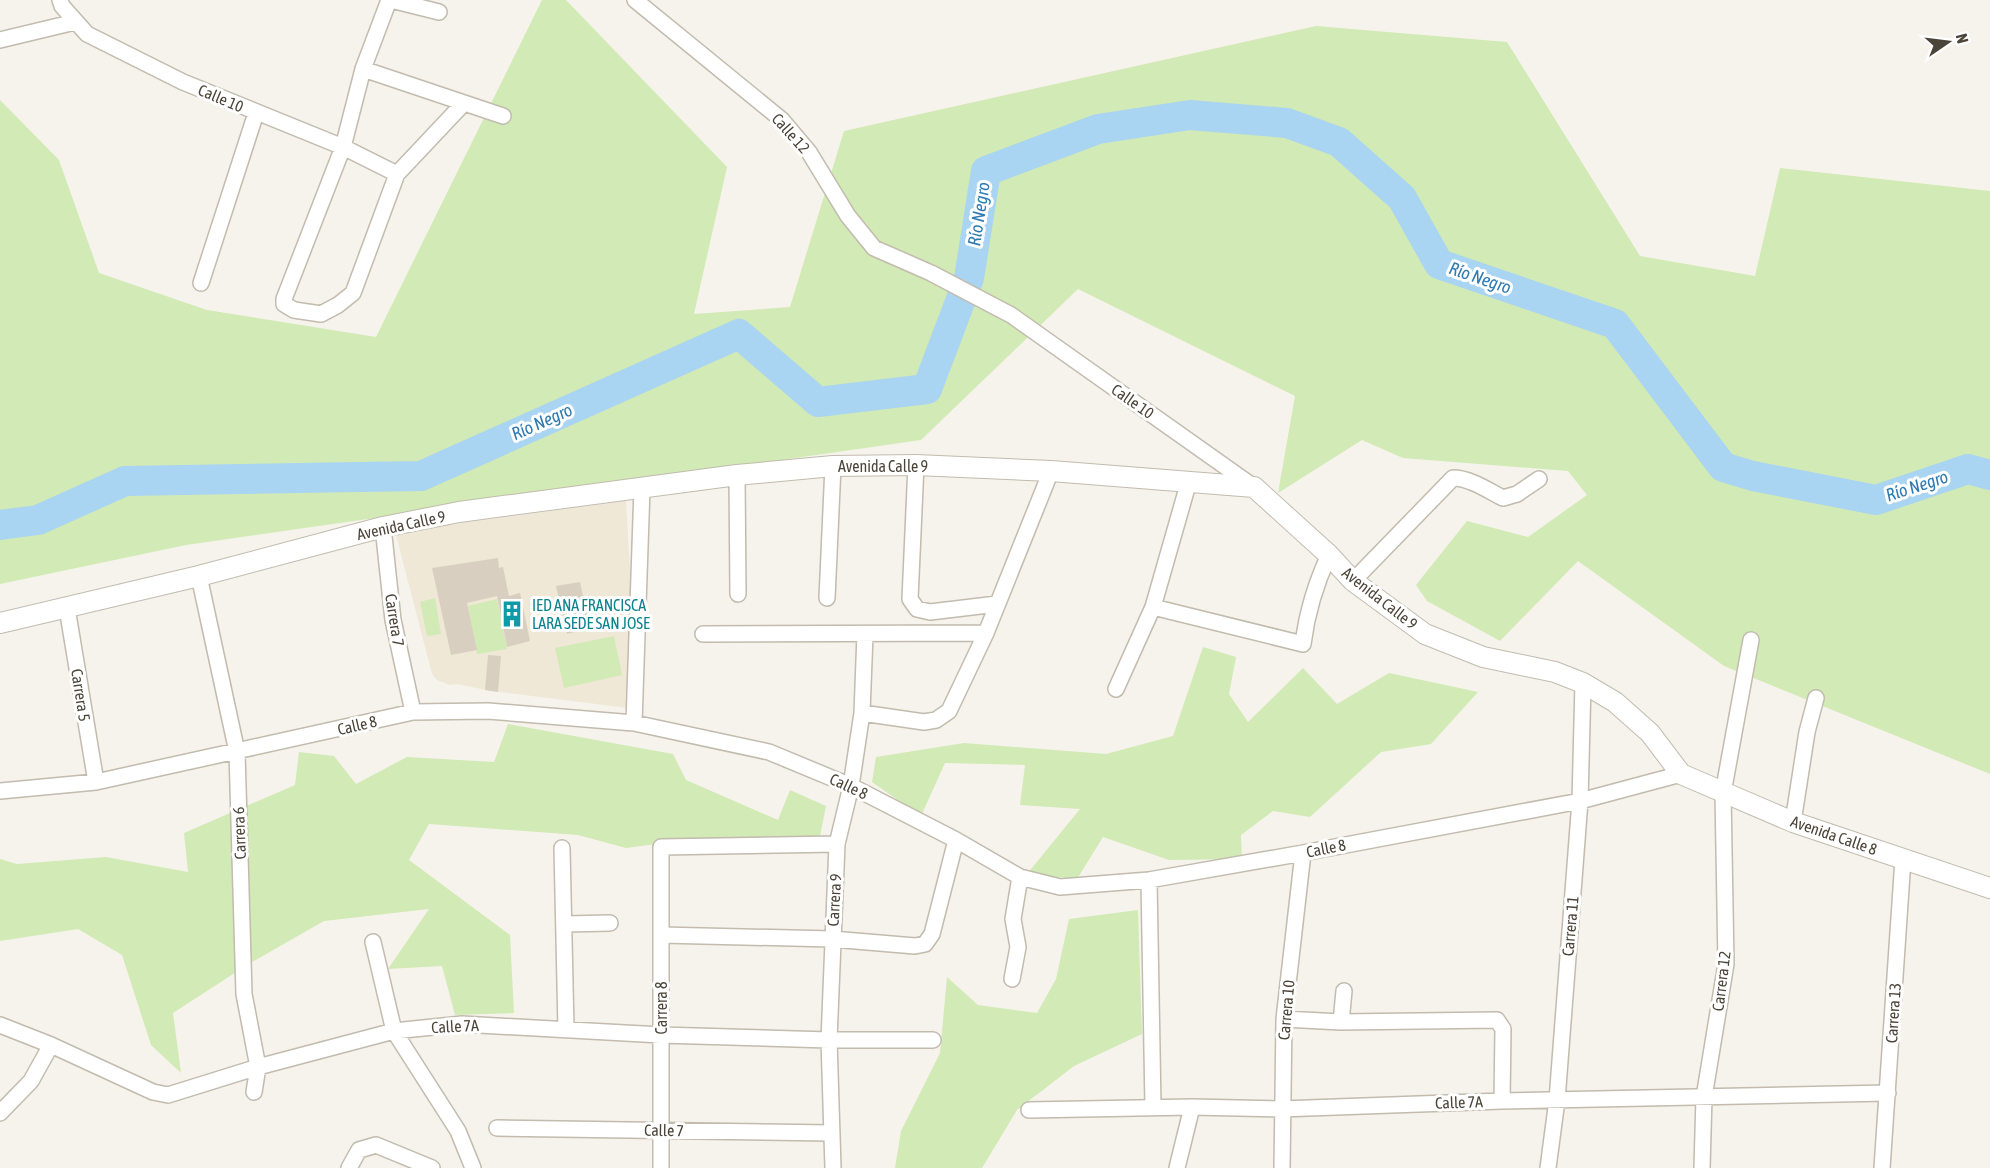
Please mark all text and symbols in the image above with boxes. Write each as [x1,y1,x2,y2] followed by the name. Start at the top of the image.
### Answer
[1918,12,1978,72] north arrow
[1953,32,1972,45] text: N
[196,80,246,116] street label: Calle 10
[768,109,814,157] street label: Calle 12
[963,181,994,247] water label: Río Negro
[1446,257,1514,298] water label: Río Negro
[1108,380,1158,422] street label: Calle 10
[508,399,575,444] water label: Río Negro
[838,457,928,475] street label: Avenida Calle 9
[1883,466,1951,505] water label: Río Negro
[355,507,447,543] street label: Avenida Calle 9
[1339,563,1421,633] street label: Avenida Calle 9
[382,592,408,648] street label: Carrera 7
[532,596,650,632] place label: IED ANA FRANCISCA LARA SEDE SAN JOSE
[497,599,527,629] building icon: IED ANA FRANCISCA LARA SEDE SAN JOSE
[68,667,94,723] street label: Carrera 5
[336,712,378,738] street label: Calle 8
[827,769,871,803] street label: Calle 8
[229,806,249,860] street label: Carrera 6
[1788,812,1880,858] street label: Avenida Calle 8
[1305,835,1347,861] street label: Calle 8
[824,873,844,927] street label: Carrera 9
[1558,895,1582,957] street label: Carrera 11
[1708,950,1734,1012] street label: Carrera 12
[1274,979,1298,1041] street label: Carrera 10
[652,982,670,1034] street label: Carrera 8
[1882,982,1904,1044] street label: Carrera 13
[431,1016,479,1036] street label: Calle 7A
[1435,1092,1483,1112] street label: Calle 7A
[644,1121,684,1139] street label: Calle 7

